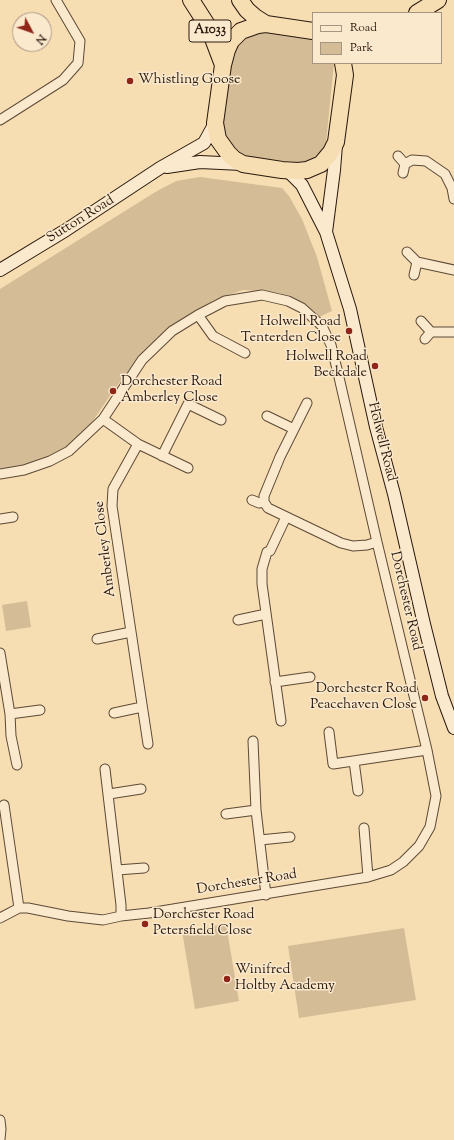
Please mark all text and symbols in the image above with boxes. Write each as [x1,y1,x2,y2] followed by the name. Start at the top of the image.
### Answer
[12,12,52,52] north arrow
[312,12,442,64] legend
[350,19,377,37] text: Road
[189,20,231,42] road number: A1033
[31,31,49,48] text: N
[350,39,373,57] text: Park
[138,73,241,89] place label: Whistling Goose
[125,76,135,86] marker: Whistling Goose
[44,193,118,247] street label: Sutton Road
[241,315,341,348] place label: Holwell Road Tenterden Close
[344,326,354,336] marker: Holwell Road Tenterden Close
[286,350,367,382] place label: Holwell Road Beckdale
[370,361,380,371] marker: Holwell Road Beckdale
[121,375,222,408] place label: Dorchester Road Amberley Close
[108,386,118,396] marker: Dorchester Road Amberley Close
[363,401,399,483] street label: Holwell Road
[92,500,120,598] street label: Amberley Close
[385,550,425,652] street label: Dorchester Road
[310,682,417,714] place label: Dorchester Road Peacehaven Close
[420,693,430,703] marker: Dorchester Road Peacehaven Close
[196,867,298,899] street label: Dorchester Road
[153,908,254,940] place label: Dorchester Road Petersfield Close
[140,919,150,929] marker: Dorchester Road Petersfield Close
[235,963,335,996] place label: Winifred Holtby Academy
[222,974,232,984] marker: Winifred Holtby Academy

